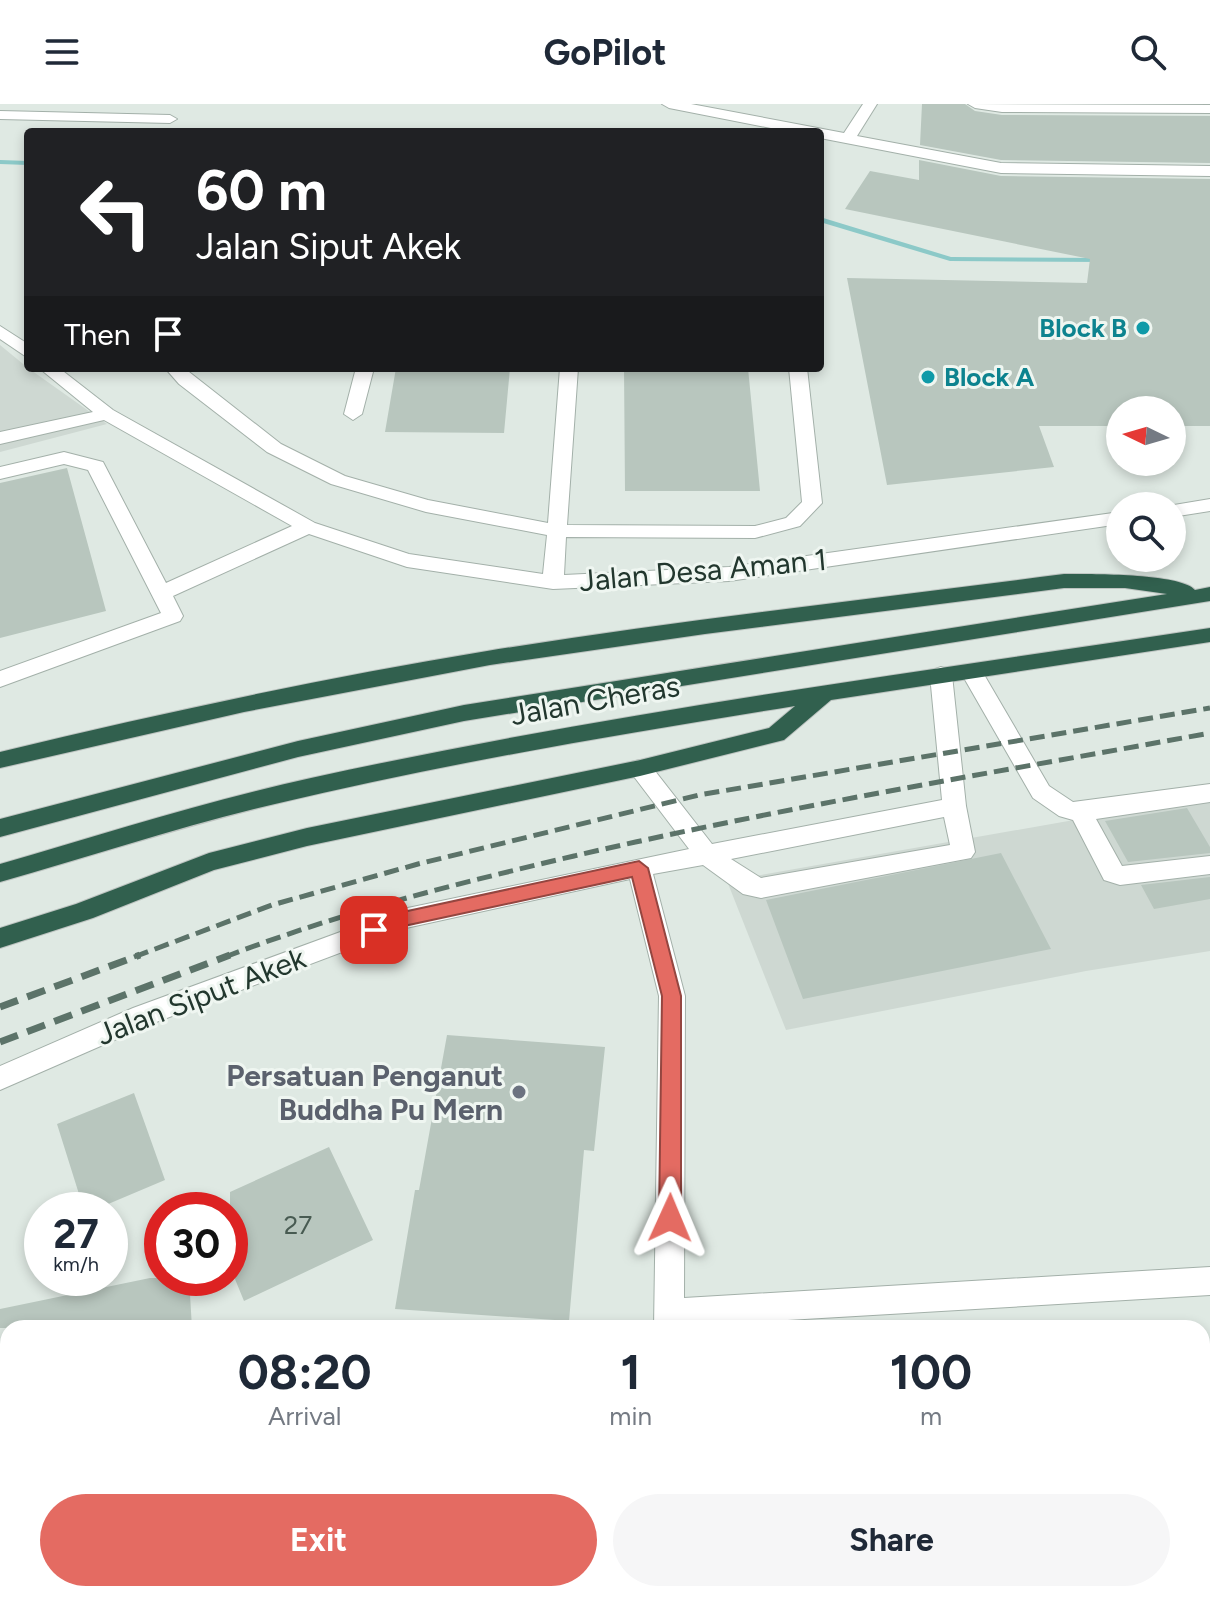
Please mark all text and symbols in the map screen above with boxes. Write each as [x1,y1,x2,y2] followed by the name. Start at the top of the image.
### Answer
[40,30,84,74] icon: menu
[1126,30,1170,74] icon: search
[543,31,667,74] text: GoPilot
[196,157,327,224] text: 60 m
[64,160,168,264] icon: left
[196,225,461,268] text: Jalan Siput Akek
[146,312,190,356] icon: arrive
[1039,312,1127,344] place label: Block B
[64,316,130,353] text: Then
[1134,319,1152,337] marker: Block B
[944,361,1035,393] place label: Block A
[919,368,937,386] marker: Block A
[1106,396,1186,476] north arrow
[1106,396,1186,572] map controls
[1106,492,1186,572] button: search
[578,541,828,599] street label: Jalan Desa Aman 1
[508,667,682,733] street label: Jalan Cheras
[340,896,408,964] pin
[352,908,396,952] icon: arrive
[91,939,311,1053] street label: Jalan Siput Akek
[226,1057,503,1128] place label: Persatuan Penganut Buddha Pu Mern
[510,1083,528,1101] marker: Persatuan Penganut Buddha Pu Mern
[628,1176,712,1260] position arrow
[144,1192,248,1296] speed limit sign: 30
[284,1209,312,1241] house number: 27
[53,1210,99,1258] text: 27
[53,1252,99,1276] text: km/h
[238,1343,372,1401] text: 08:20
[621,1343,641,1401] text: 1
[890,1343,972,1401] text: 100
[268,1400,341,1432] text: Arrival
[609,1400,652,1432] text: min
[920,1400,942,1432] text: m
[40,1494,597,1586] button: Exit
[613,1494,1170,1586] button: Share

